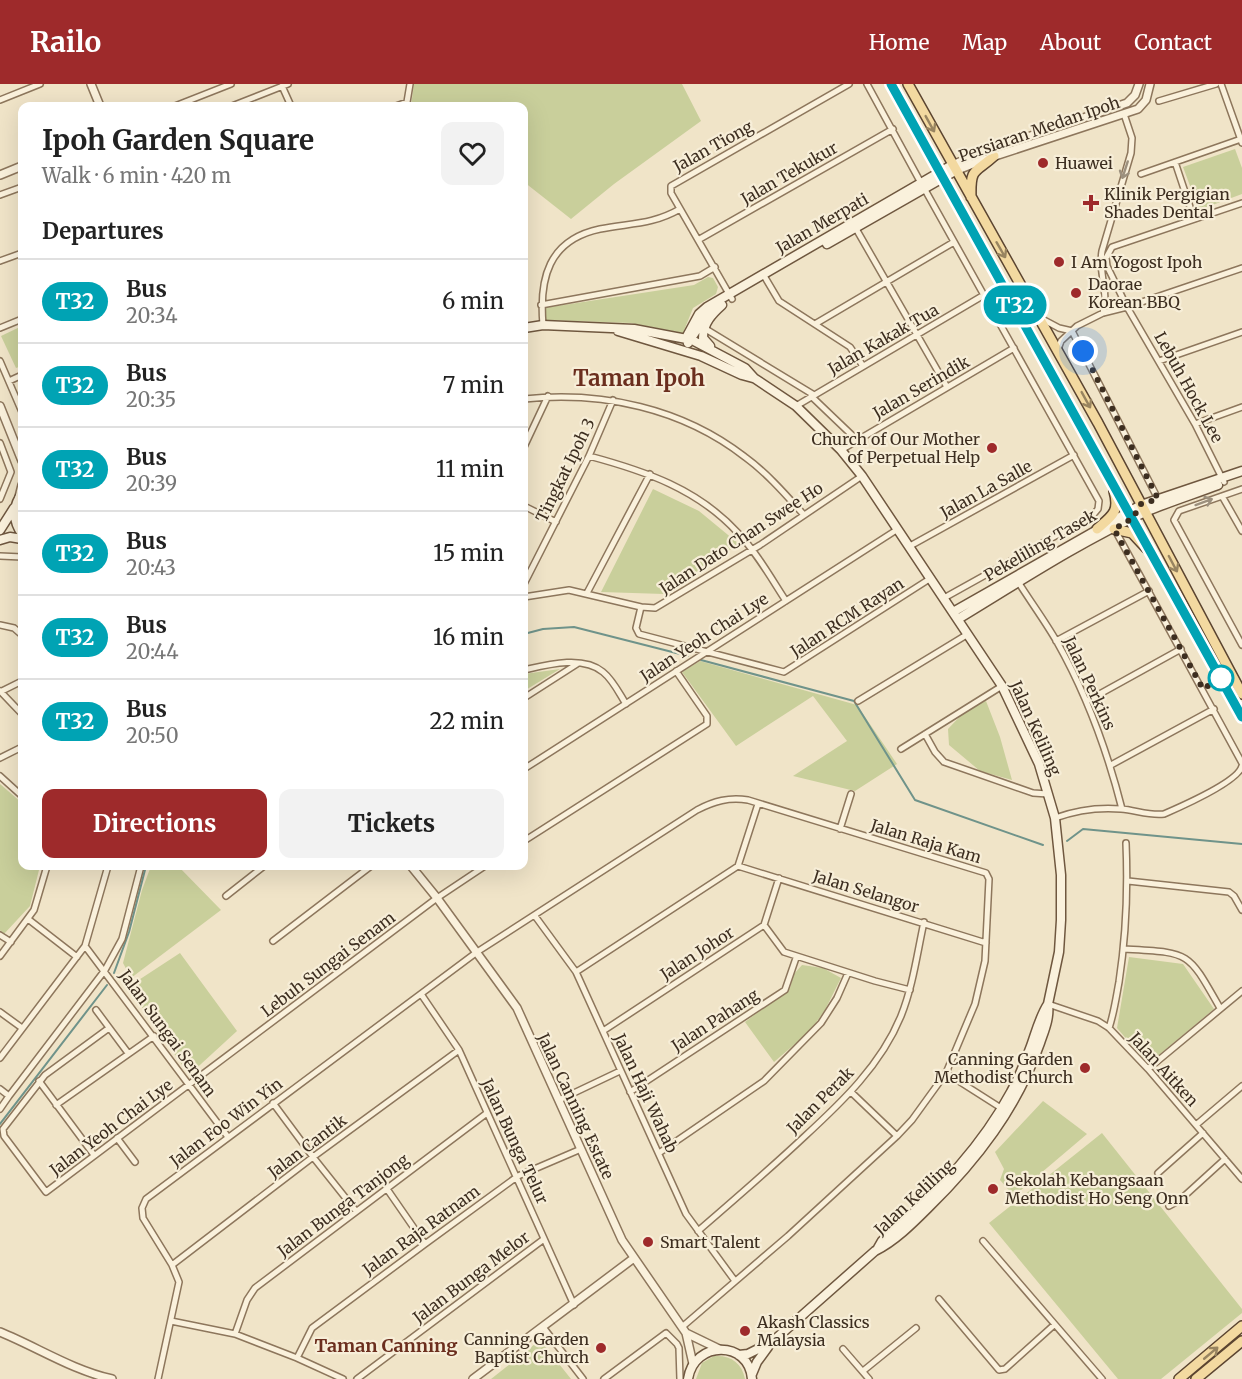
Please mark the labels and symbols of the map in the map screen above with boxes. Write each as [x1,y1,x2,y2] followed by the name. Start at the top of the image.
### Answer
[956,92,1123,166] street label: Persiaran Medan Ipoh
[925,115,936,133] one-way arrow
[669,116,756,177] street label: Jalan Tiong
[736,137,841,209] street label: Jalan Tekukur
[1055,153,1113,173] place label: Huawei
[1036,156,1050,170] marker: Huawei
[1119,160,1130,179] one-way arrow
[1104,184,1230,222] place label: Klinik Pergigian Shades Dental
[771,188,872,258] street label: Jalan Merpati
[1082,194,1100,212] marker: Klinik Pergigian Shades Dental
[995,241,1007,258] one-way arrow
[1071,252,1203,272] place label: I Am Yogost Ipoh
[1052,255,1066,269] marker: I Am Yogost Ipoh
[1088,274,1181,312] place label: Daorae Korean BBQ
[980,286,1050,324] line badge: T32
[1069,286,1083,300] marker: Daorae Korean BBQ
[823,299,942,379] street label: Jalan Kakak Tua
[1150,328,1228,446] street label: Lebuh Hock Lee
[1068,336,1098,366] your location
[868,351,974,423] street label: Jalan Serindik
[573,364,705,392] district label: Taman Ipoh
[1081,391,1092,409] one-way arrow
[531,415,599,525] street label: Tingkat Ipoh 3
[811,429,980,467] place label: Church of Our Mother of Perpetual Help
[985,441,999,455] marker: Church of Our Mother of Perpetual Help
[936,456,1035,523] street label: Jalan La Salle
[655,478,827,599] street label: Jalan Dato Chan Swee Ho
[1195,496,1213,507] one-way arrow
[980,504,1100,585] street label: Pekeliling Tasek
[1167,555,1179,573] one-way arrow
[786,573,908,662] street label: Jalan RCM Rayan
[635,588,772,686] street label: Jalan Yeoh Chai Lye
[1059,632,1120,733] street label: Jalan Perkins
[1208,665,1234,691] unlabelled marker
[1006,676,1066,779] street label: Jalan Keliling
[867,814,984,867] street label: Jalan Raja Kam
[810,865,922,917] street label: Jalan Selangor
[257,907,399,1021] street label: Lebuh Sungai Senam
[656,922,738,985] street label: Jalan Johor
[115,965,221,1101] street label: Jalan Sungai Senam
[667,984,763,1056] street label: Jalan Pahang
[1125,1027,1203,1111] street label: Jalan Aitken
[533,1029,619,1182] street label: Jalan Canning Estate
[609,1029,683,1156] street label: Jalan Haji Wahab
[934,1049,1073,1087] place label: Canning Garden Methodist Church
[1078,1061,1092,1075] marker: Canning Garden Methodist Church
[782,1062,858,1138] street label: Jalan Perak
[165,1073,286,1171] street label: Jalan Foo Win Yin
[45,1074,176,1180] street label: Jalan Yeoh Chai Lye
[477,1074,553,1207] street label: Jalan Bunga Telur
[263,1109,351,1183] street label: Jalan Cantik
[273,1149,413,1261] street label: Jalan Bunga Tanjong
[869,1155,958,1240] street label: Jalan Keliling
[1005,1170,1189,1208] place label: Sekolah Kebangsaan Methodist Ho Seng Onn
[358,1181,484,1280] street label: Jalan Raja Ratnam
[986,1182,1000,1196] marker: Sekolah Kebangsaan Methodist Ho Seng Onn
[408,1227,533,1328] street label: Jalan Bunga Melor
[660,1232,761,1252] place label: Smart Talent
[641,1235,655,1249] marker: Smart Talent
[756,1312,870,1350] place label: Akash Classics Malaysia
[738,1324,752,1338] marker: Akash Classics Malaysia
[464,1329,589,1367] place label: Canning Garden Baptist Church
[315,1334,457,1357] district label: Taman Canning
[594,1341,608,1355] marker: Canning Garden Baptist Church
[1202,1346,1218,1359] one-way arrow

